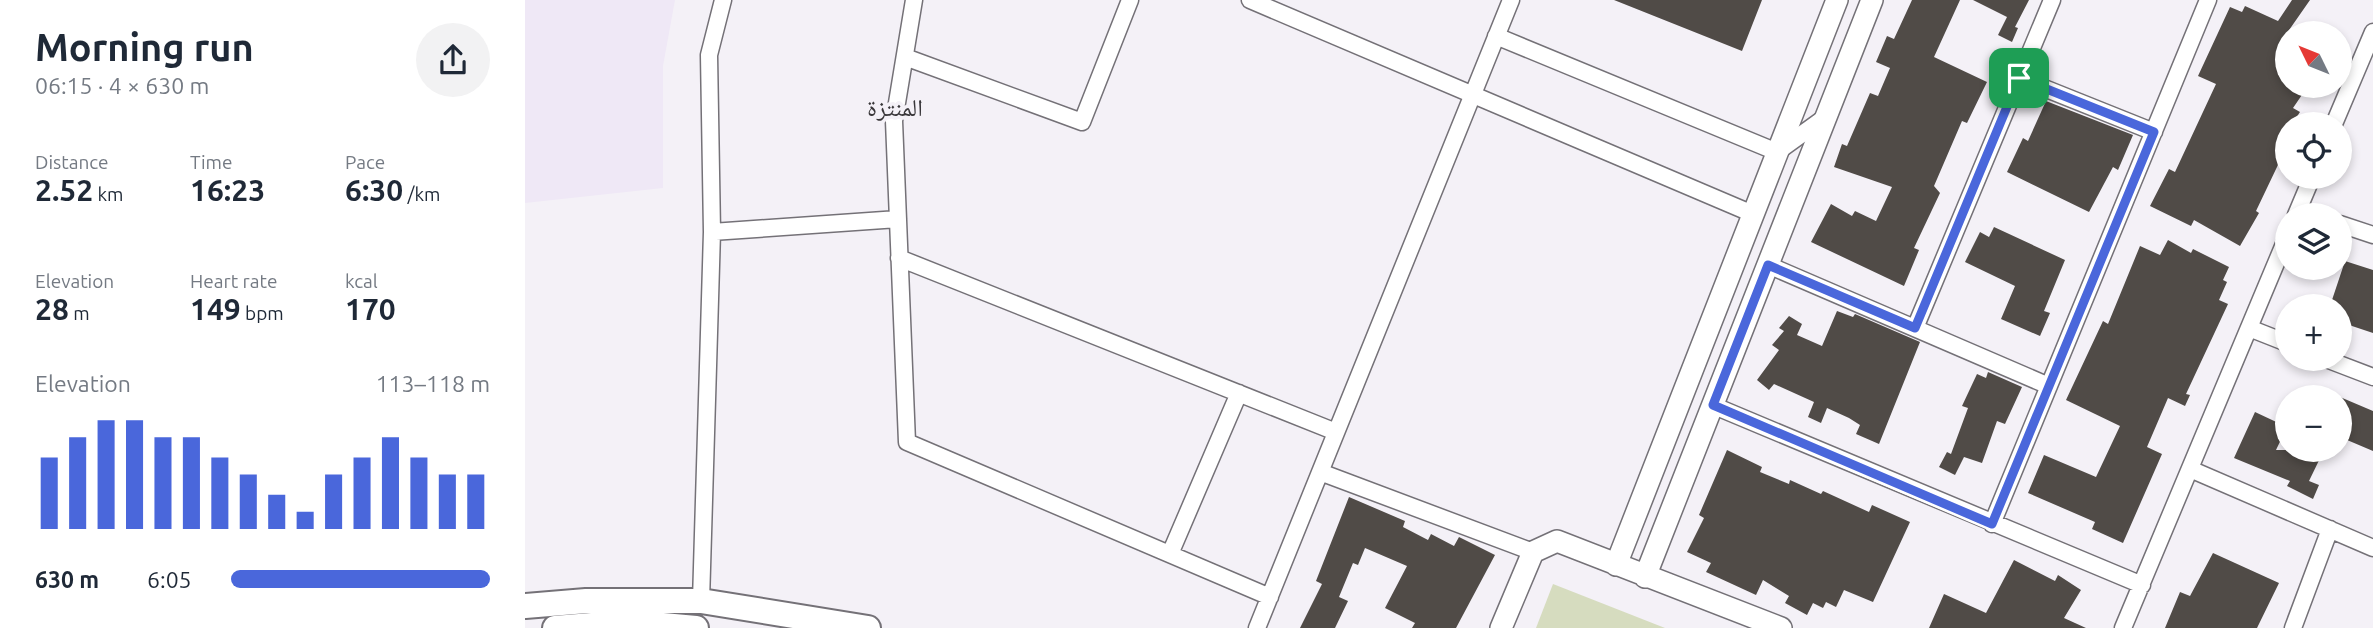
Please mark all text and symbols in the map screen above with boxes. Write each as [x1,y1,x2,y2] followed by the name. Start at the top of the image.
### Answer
[2275,21,2352,98] north arrow
[2275,21,2352,462] map controls
[416,23,490,97] button: share
[35,26,254,68] text: Morning run
[1989,48,2049,108] pin
[2000,59,2038,97] icon: arrive
[35,73,209,98] text: 06:15 · 4 × 630 m
[867,94,923,121] district label: المنتزة
[2275,112,2352,189] button: locate
[35,151,109,173] text: Distance
[190,151,232,173] text: Time
[345,151,385,173] text: Pace
[35,173,93,207] text: 2.52
[190,173,265,207] text: 16:23
[345,173,403,207] text: 6:30
[93,183,123,205] text: km
[403,183,441,205] text: /km
[2275,203,2352,280] button: layers
[35,270,114,292] text: Elevation
[190,270,277,292] text: Heart rate
[345,270,378,292] text: kcal
[35,292,69,326] text: 28
[190,292,241,326] text: 149
[345,292,396,326] text: 170
[2275,294,2352,371] button: +
[69,302,90,324] text: m
[241,302,284,324] text: bpm
[35,371,131,396] text: Elevation
[376,371,490,396] text: 113–118 m
[2275,385,2352,462] button: −
[35,567,99,592] text: 630 m
[147,567,192,592] text: 6:05

